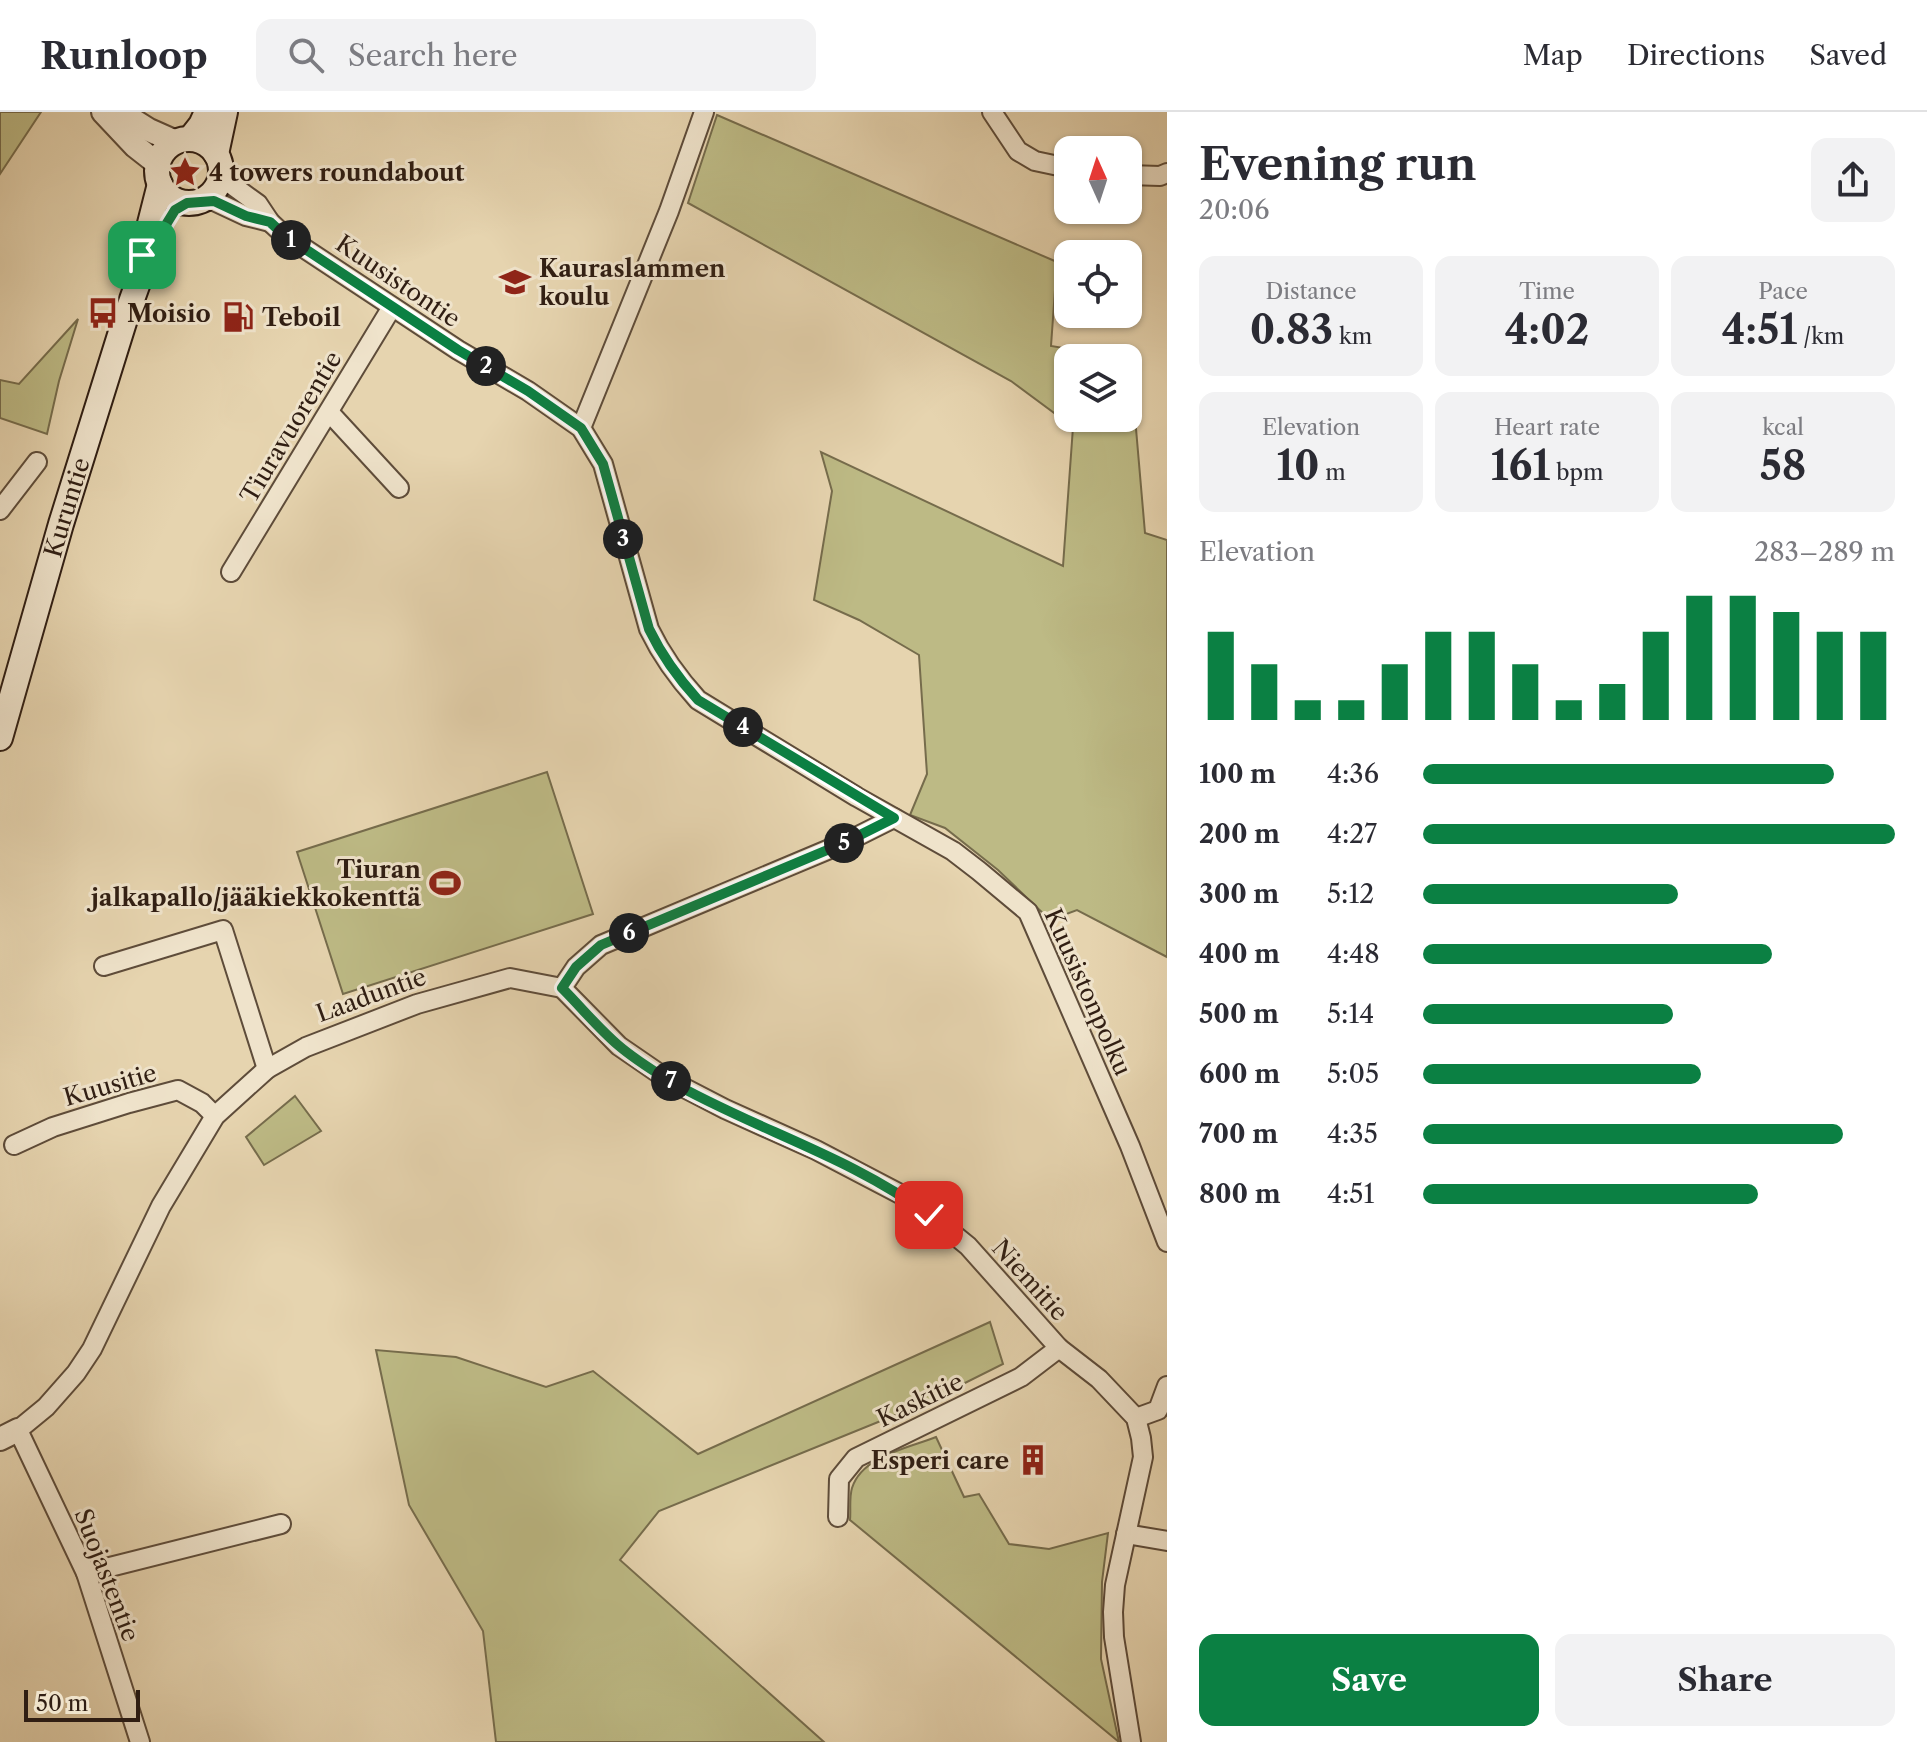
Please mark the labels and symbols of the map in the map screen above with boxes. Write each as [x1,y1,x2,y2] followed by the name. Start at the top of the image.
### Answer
[1054,136,1142,224] north arrow
[168,155,202,189] place icon: 4 towers roundabout
[209,158,465,187] place label: 4 towers roundabout
[271,220,311,260] pin: 1
[108,221,176,289] pin
[330,229,466,333] street label: Kuusistontie
[539,254,726,311] place label: Kauraslammen koulu
[498,265,532,299] school or university icon: Kauraslammen koulu
[86,296,120,330] bus stop icon: Moisio
[127,299,211,328] place label: Moisio
[221,300,255,334] fuel station icon: Teboil
[262,303,341,332] place label: Teboil
[234,346,348,508] street label: Tiuravuorentie
[466,346,506,386] pin: 2
[38,454,95,561] street label: Kuruntie
[603,519,643,559] pin: 3
[723,707,763,747] pin: 4
[824,823,864,863] pin: 5
[86,855,422,912] place label: Tiuran jalkapallo/jääkiekkokenttä
[428,866,462,900] sports icon: Tiuran jalkapallo/jääkiekkokenttä
[1038,904,1138,1080] street label: Kuusistonpolku
[609,913,649,953] pin: 6
[312,962,430,1028] street label: Laaduntie
[60,1058,160,1112] street label: Kuusitie
[651,1061,691,1101] pin: 7
[895,1181,963,1249] pin
[986,1233,1074,1327] street label: Niemitie
[872,1367,968,1433] street label: Kaskitie
[1016,1443,1050,1477] building icon: Esperi care
[871,1446,1009,1475] place label: Esperi care
[68,1505,146,1645] street label: Suojastentie
[24,1686,140,1722] scale bar

